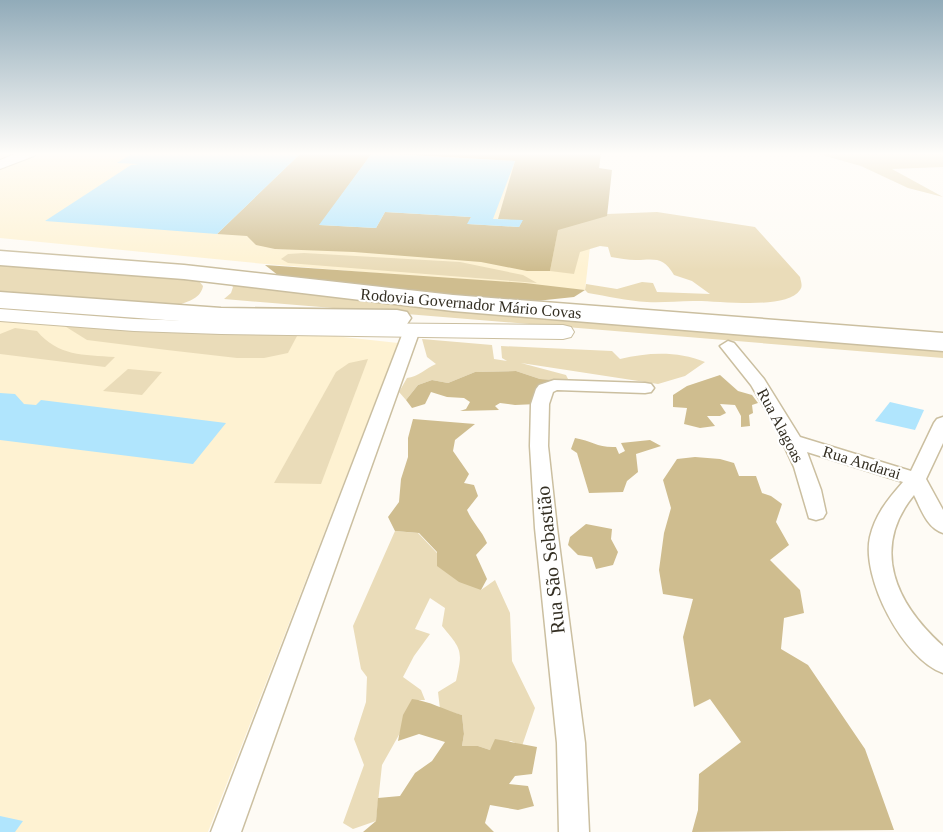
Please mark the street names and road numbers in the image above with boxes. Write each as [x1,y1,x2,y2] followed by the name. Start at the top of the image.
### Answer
[360,285,582,322] street label: Rodovia Governador Mário Covas
[753,385,807,466] street label: Rua Alagoas
[821,443,903,483] street label: Rua Andarai
[531,485,569,635] street label: Rua São Sebastião

